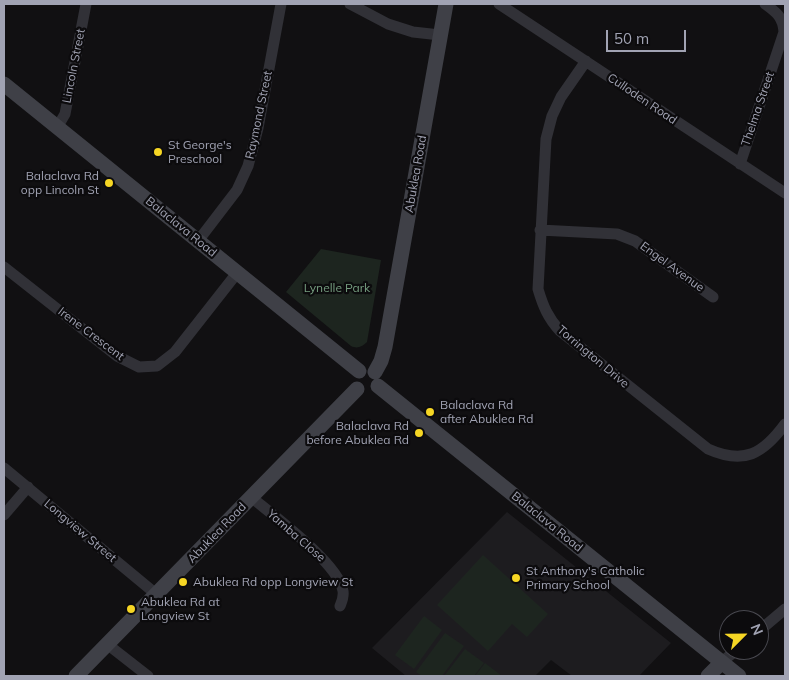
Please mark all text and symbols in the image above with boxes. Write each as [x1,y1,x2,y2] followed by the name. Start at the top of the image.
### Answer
[609,20,689,52] scale bar
[60,28,88,104] street label: Lincoln Street
[614,29,649,48] text: 50 m
[243,70,275,160] street label: Raymond Street
[604,70,680,128] street label: Culloden Road
[739,70,777,148] street label: Thelma Street
[402,134,430,214] street label: Abuklea Road
[168,138,232,166] place label: St George's Preschool
[152,146,164,158] marker: St George's Preschool
[21,169,99,197] place label: Balaclava Rd opp Lincoln St
[103,177,115,189] marker: Balaclava Rd opp Lincoln St
[143,194,219,260] street label: Balaclava Road
[637,239,707,295] street label: Engel Avenue
[304,281,370,295] park label: Lynelle Park
[55,304,127,364] street label: Irene Crescent
[554,323,632,391] street label: Torrington Drive
[440,398,533,426] place label: Balaclava Rd after Abuklea Rd
[424,406,436,418] marker: Balaclava Rd after Abuklea Rd
[306,419,409,447] place label: Balaclava Rd before Abuklea Rd
[413,427,425,439] marker: Balaclava Rd before Abuklea Rd
[509,489,585,555] street label: Balaclava Road
[41,497,119,565] street label: Longview Street
[185,500,249,566] street label: Abuklea Road
[264,507,328,565] street label: Yamba Close
[526,564,645,592] place label: St Anthony's Catholic Primary School
[510,572,522,584] marker: St Anthony's Catholic Primary School
[193,575,353,589] place label: Abuklea Rd opp Longview St
[177,576,189,588] marker: Abuklea Rd opp Longview St
[141,595,220,623] place label: Abuklea Rd at Longview St
[125,603,137,615] marker: Abuklea Rd at Longview St
[719,610,769,660] north arrow
[747,621,767,638] text: N

